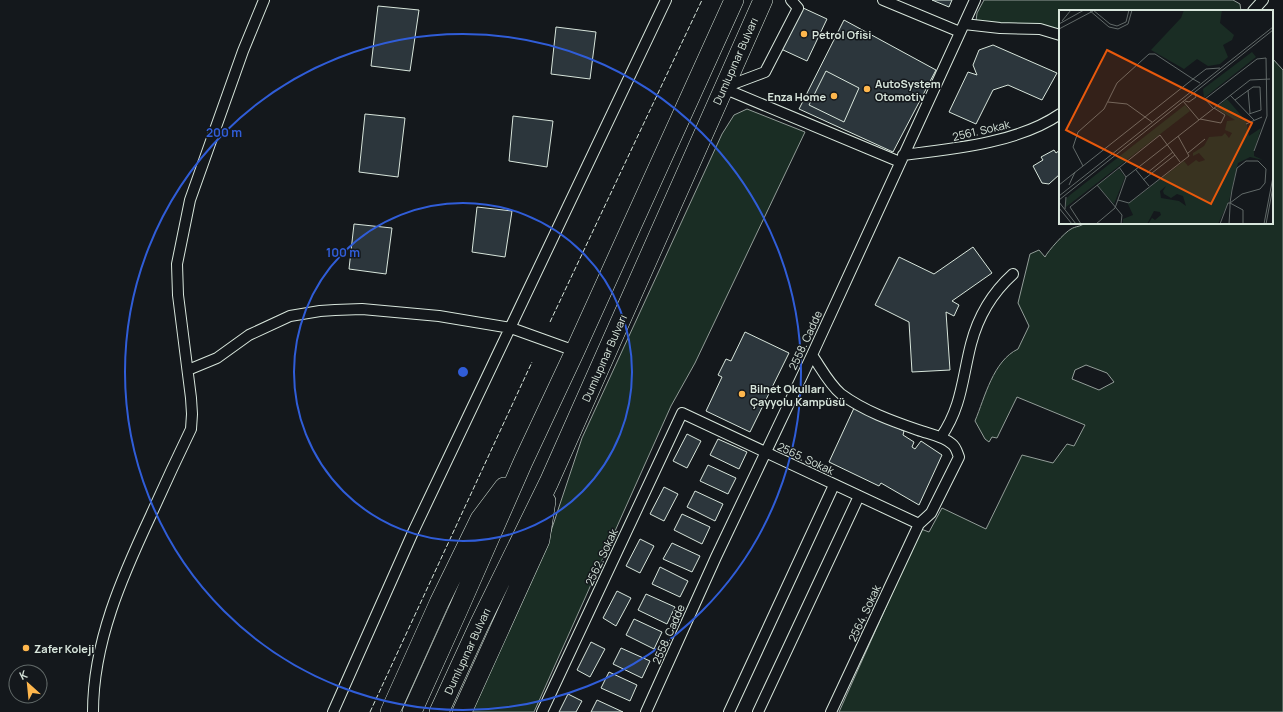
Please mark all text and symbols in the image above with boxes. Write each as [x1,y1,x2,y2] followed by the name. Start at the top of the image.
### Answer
[1059,10,1273,224] inset map
[709,15,761,107] street label: Dumlupınar Bulvarı
[812,27,871,42] place label: Petrol Ofisi
[799,29,809,39] marker: Petrol Ofisi
[875,76,941,104] place label: AutoSystem Otomotiv
[862,84,872,94] marker: AutoSystem Otomotiv
[767,89,826,104] place label: Enza Home
[829,91,839,101] marker: Enza Home
[951,116,1012,144] street label: 2561. Sokak
[206,124,242,141] text: 200 m
[326,244,360,261] text: 100 m
[785,307,826,372] street label: 2558. Cadde
[578,312,630,404] street label: Dumlupınar Bulvarı
[456,365,470,379] centre of rings
[750,381,845,409] place label: Bilnet Okulları Çayyolu Kampüsü
[737,389,747,399] marker: Bilnet Okulları Çayyolu Kampüsü
[775,438,837,478] street label: 2565. Sokak
[581,526,621,588] street label: 2562. Sokak
[844,582,884,644] street label: 2564. Sokak
[648,601,688,666] street label: 2558. Cadde
[440,605,494,697] street label: Dumlupınar Bulvarı
[34,641,94,656] place label: Zafer Koleji
[21,643,31,653] marker: Zafer Koleji
[8,664,48,704] north arrow
[17,666,31,683] text: K

